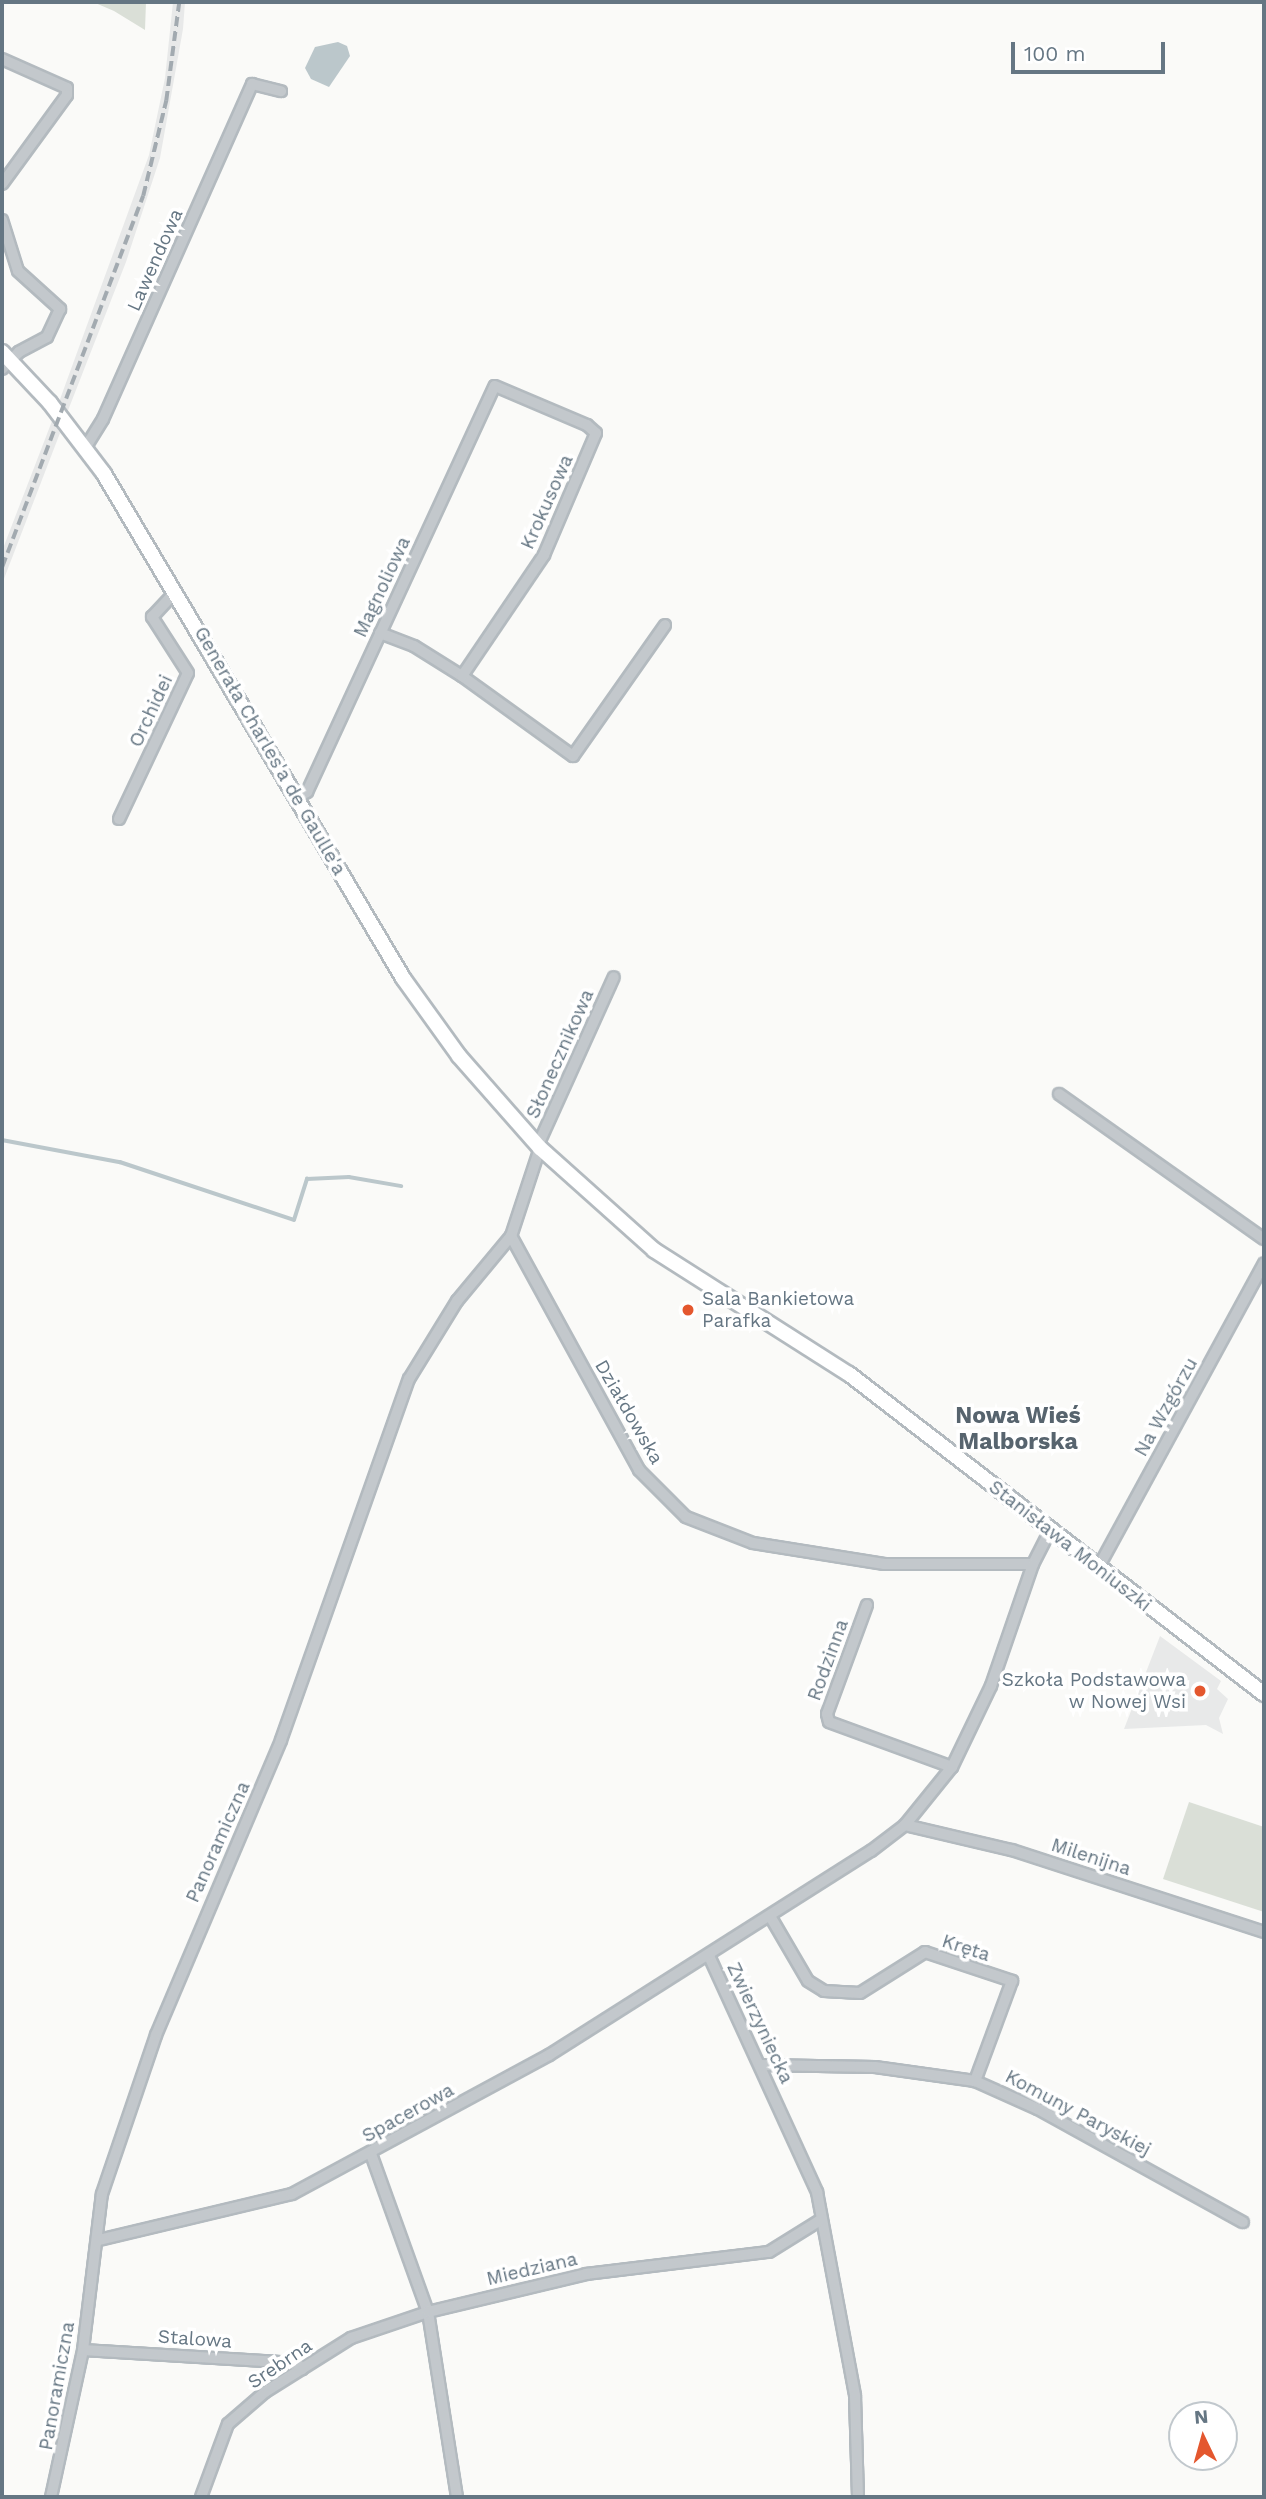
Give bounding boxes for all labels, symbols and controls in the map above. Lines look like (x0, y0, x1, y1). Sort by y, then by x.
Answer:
scale bar (1014, 28, 1168, 72)
text: 100 m (1024, 41, 1086, 66)
street label: Lawendowa (122, 205, 188, 315)
street label: Krokusowa (516, 451, 578, 553)
street label: Magnoliowa (349, 533, 415, 641)
street label: Generała Charles'a de Gaulle'a (189, 622, 351, 880)
street label: Orchidei (124, 671, 178, 751)
street label: Słonecznikowa (521, 986, 599, 1122)
place label: Sala Bankietowa Parafka (702, 1288, 855, 1332)
marker: Sala Bankietowa Parafka (680, 1302, 696, 1318)
street label: Na Wzgórzu (1129, 1353, 1203, 1461)
street label: Działdowska (590, 1356, 668, 1468)
district label: Nowa Wieś Malborska (955, 1402, 1081, 1456)
street label: Stanisława Moniuszki (984, 1475, 1156, 1617)
street label: Rodzinna (803, 1616, 853, 1704)
place label: Szkoła Podstawowa w Nowej Wsi (1001, 1669, 1186, 1713)
marker: Szkoła Podstawowa w Nowej Wsi (1192, 1683, 1208, 1699)
street label: Panoramiczna (181, 1778, 255, 1906)
street label: Milenijna (1048, 1833, 1134, 1881)
street label: Kręta (939, 1930, 993, 1966)
street label: Zwierzyniecka (722, 1959, 798, 2087)
street label: Komuny Paryskiej (1001, 2065, 1155, 2161)
street label: Spacerowa (358, 2078, 458, 2148)
street label: Miedziana (484, 2247, 580, 2291)
street label: Panoramiczna (34, 2320, 80, 2452)
street label: Stalowa (157, 2325, 233, 2353)
street label: Srebrna (244, 2334, 316, 2394)
north arrow (1168, 2401, 1238, 2471)
text: N (1193, 2405, 1209, 2429)

